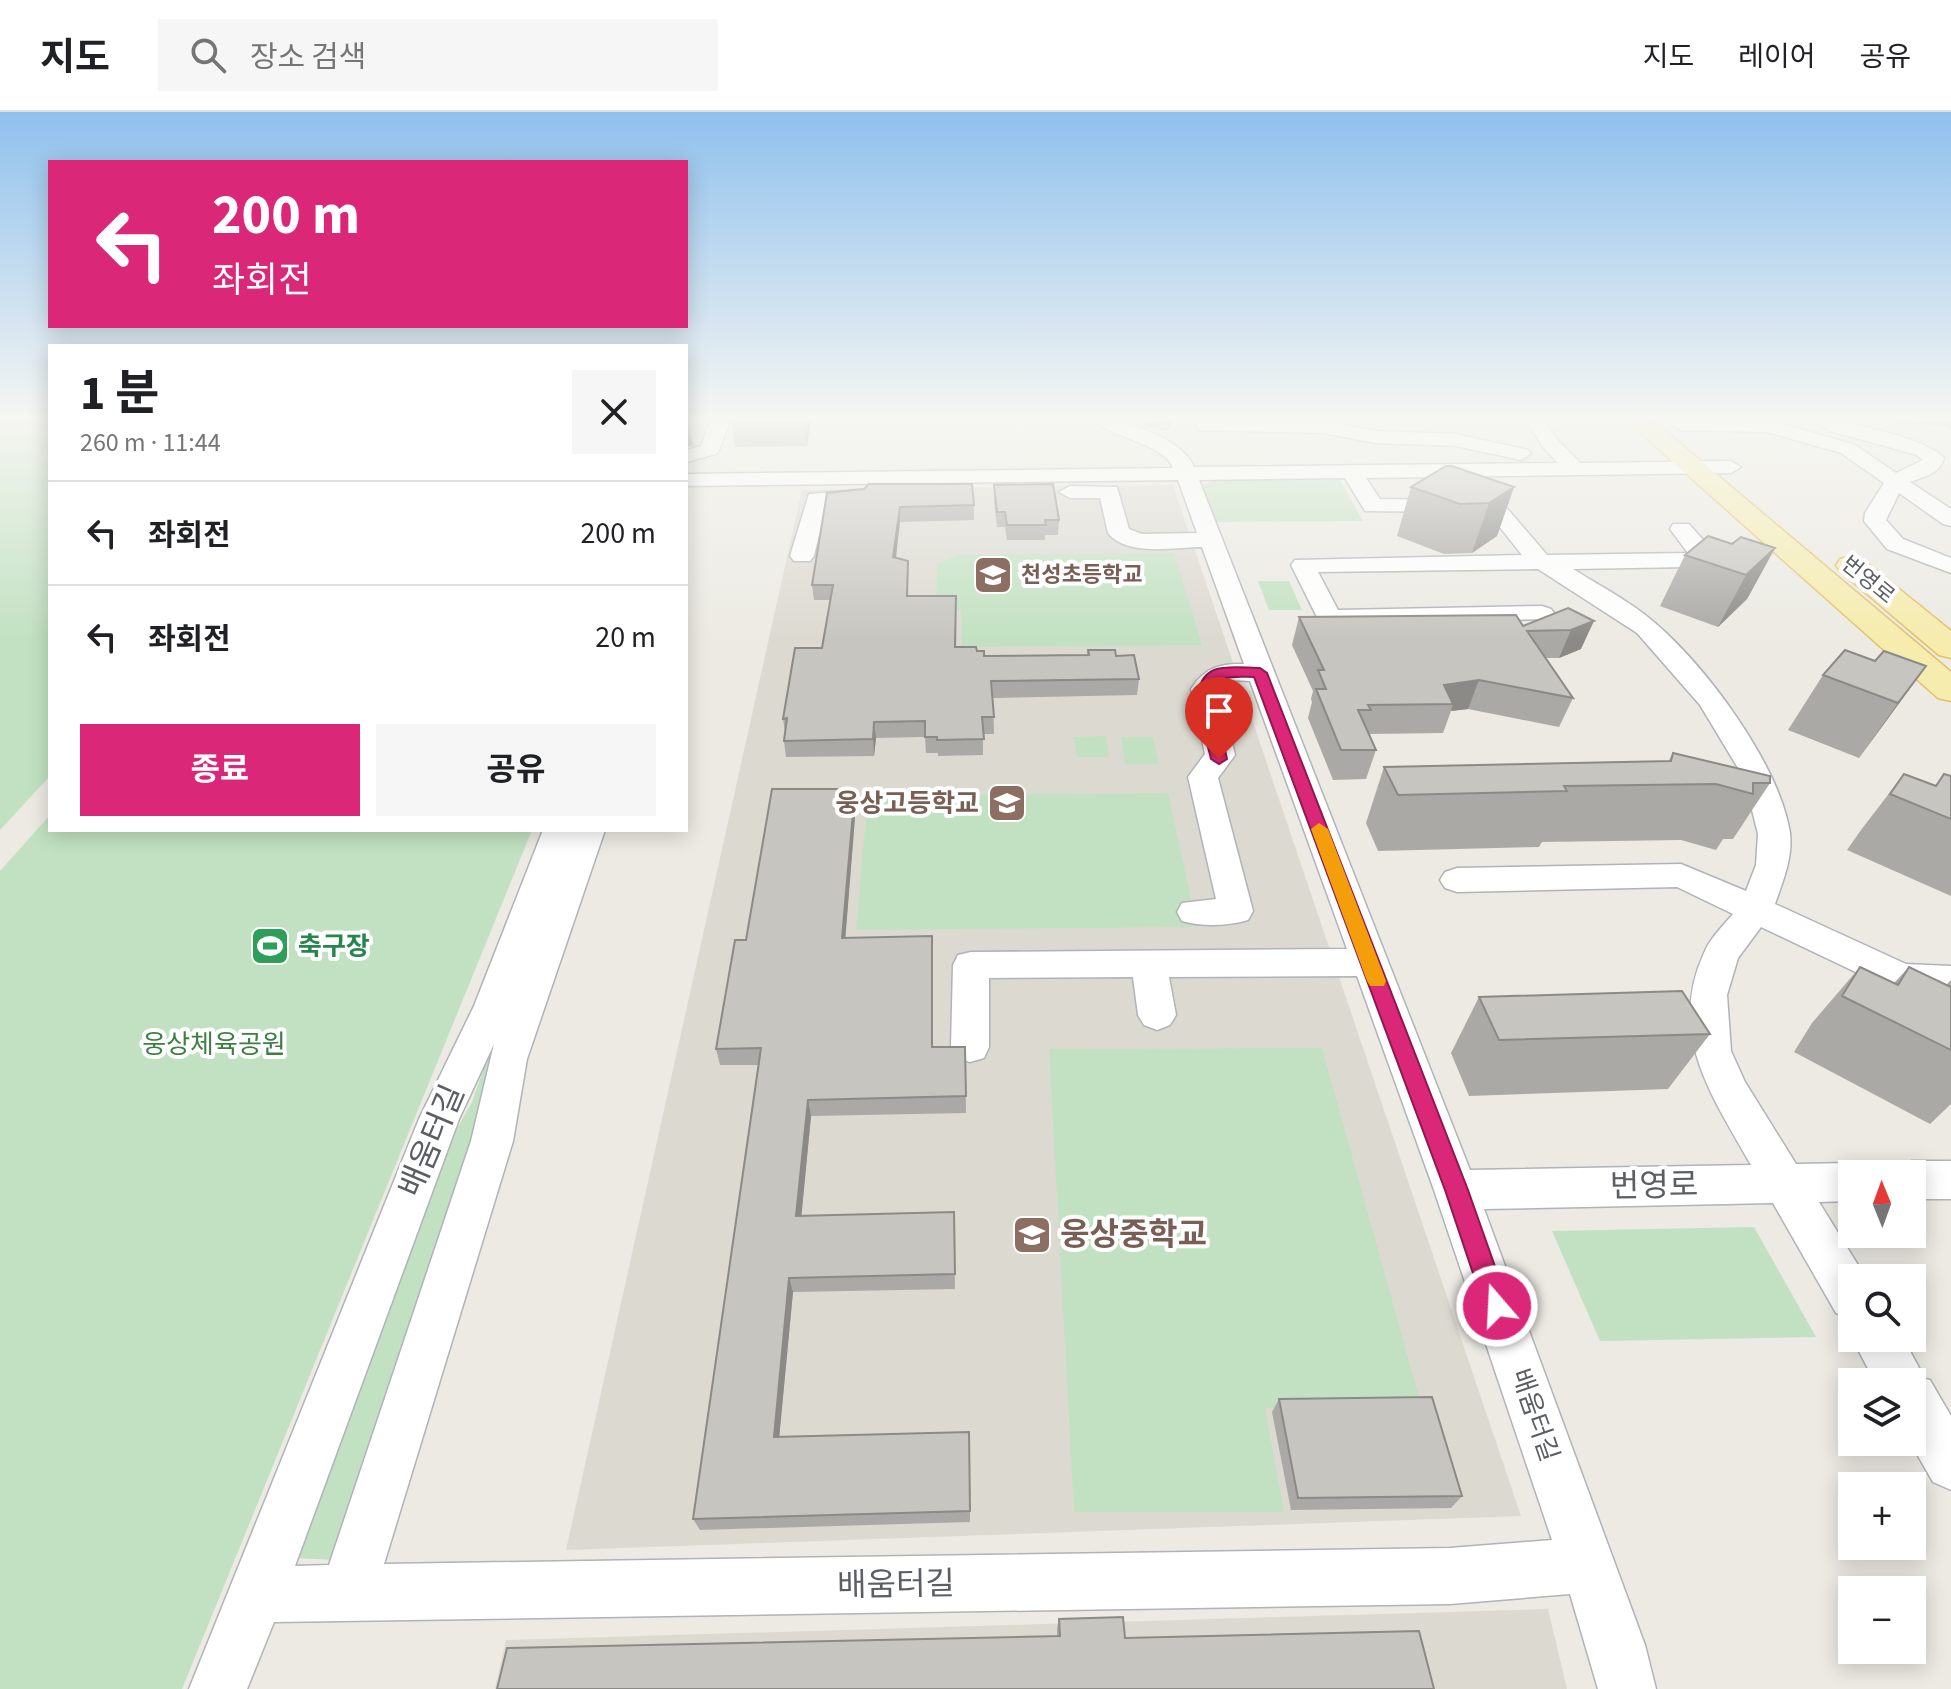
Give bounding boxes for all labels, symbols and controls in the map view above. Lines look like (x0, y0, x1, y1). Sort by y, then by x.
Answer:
search box (158, 19, 718, 91)
text: 지도 (40, 31, 110, 85)
icon: search (186, 33, 230, 77)
text: 장소 검색 (250, 36, 366, 79)
text: 지도 (1643, 37, 1694, 77)
text: 레이어 (1738, 37, 1815, 77)
text: 공유 (1859, 37, 1911, 77)
text: 200 m (212, 176, 360, 255)
icon: left (80, 192, 184, 296)
text: 좌회전 (212, 255, 311, 306)
text: 1 분 (80, 360, 159, 428)
button: close (572, 370, 656, 454)
text: 260 m · 11:44 (80, 424, 221, 461)
icon: left (80, 511, 124, 555)
text: 200 m (580, 512, 656, 555)
text: 좌회전 (148, 514, 231, 557)
street label: 번영로 (1834, 548, 1902, 612)
school or university icon: 천성초등학교 (972, 554, 1014, 596)
place label: 천성초등학교 (1021, 559, 1142, 591)
icon: left (80, 615, 124, 659)
text: 20 m (595, 616, 656, 659)
text: 좌회전 (148, 618, 231, 661)
pin (1185, 677, 1253, 759)
icon: arrive (1197, 689, 1241, 733)
button: 종료 (80, 724, 360, 816)
button: 공유 (376, 724, 656, 816)
school or university icon: 웅상고등학교 (986, 782, 1028, 824)
place label: 웅상고등학교 (835, 785, 979, 822)
sports icon: 축구장 (249, 925, 291, 967)
place label: 축구장 (298, 928, 370, 965)
park label: 웅상체육공원 (142, 1026, 286, 1063)
street label: 배움터길 (388, 1078, 476, 1204)
north arrow (1838, 1160, 1926, 1248)
map controls (1838, 1160, 1926, 1664)
street label: 번영로 (1609, 1162, 1699, 1210)
place label: 웅상중학교 (1060, 1212, 1207, 1258)
school or university icon: 웅상중학교 (1011, 1214, 1053, 1256)
position arrow (1455, 1264, 1539, 1348)
button: search (1838, 1264, 1926, 1352)
street label: 배움터길 (1502, 1364, 1568, 1466)
button: layers (1838, 1368, 1926, 1456)
button: + (1838, 1472, 1926, 1560)
street label: 배움터길 (837, 1561, 955, 1609)
button: − (1838, 1576, 1926, 1664)

